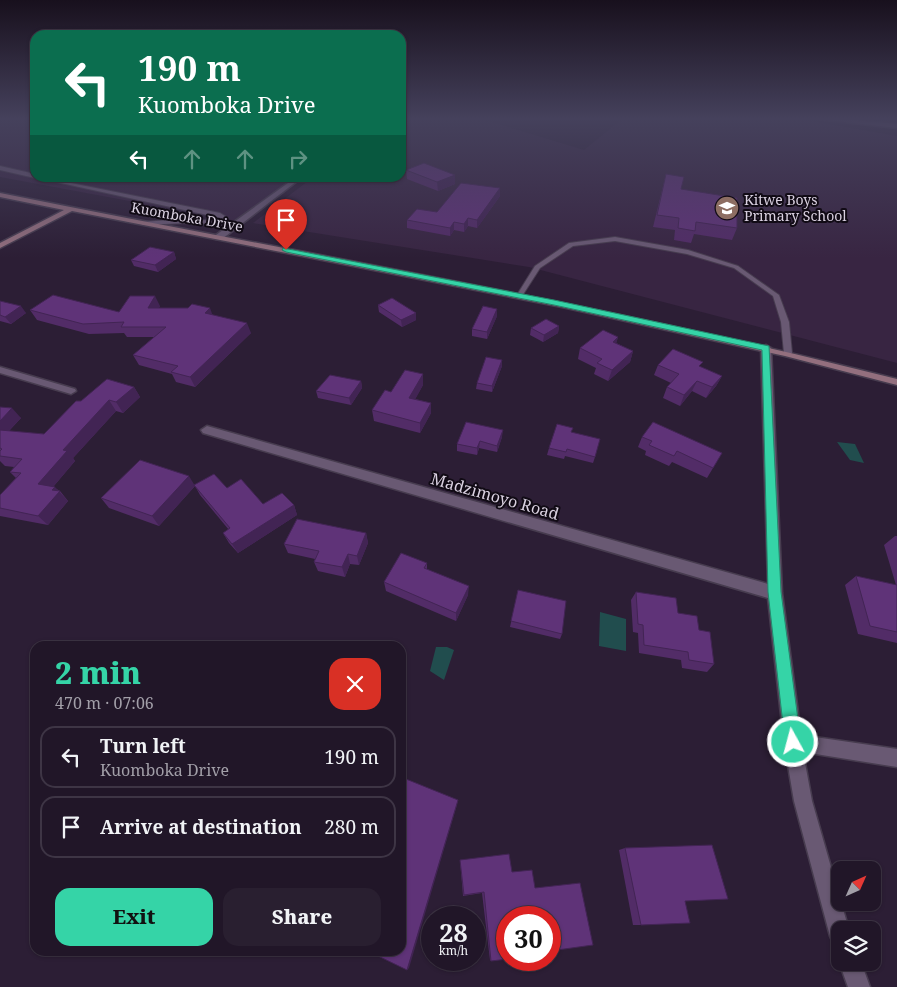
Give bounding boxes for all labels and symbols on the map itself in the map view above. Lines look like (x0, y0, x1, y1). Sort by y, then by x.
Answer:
place label: Kitwe Boys Primary School (744, 190, 847, 225)
school or university icon: Kitwe Boys Primary School (714, 195, 740, 221)
street label: Kuomboka Drive (130, 197, 244, 236)
pin (265, 199, 307, 250)
street label: Madzimoyo Road (428, 467, 562, 525)
position arrow (766, 715, 818, 767)
north arrow (831, 861, 881, 911)
speed limit sign: 30 (496, 906, 561, 971)

